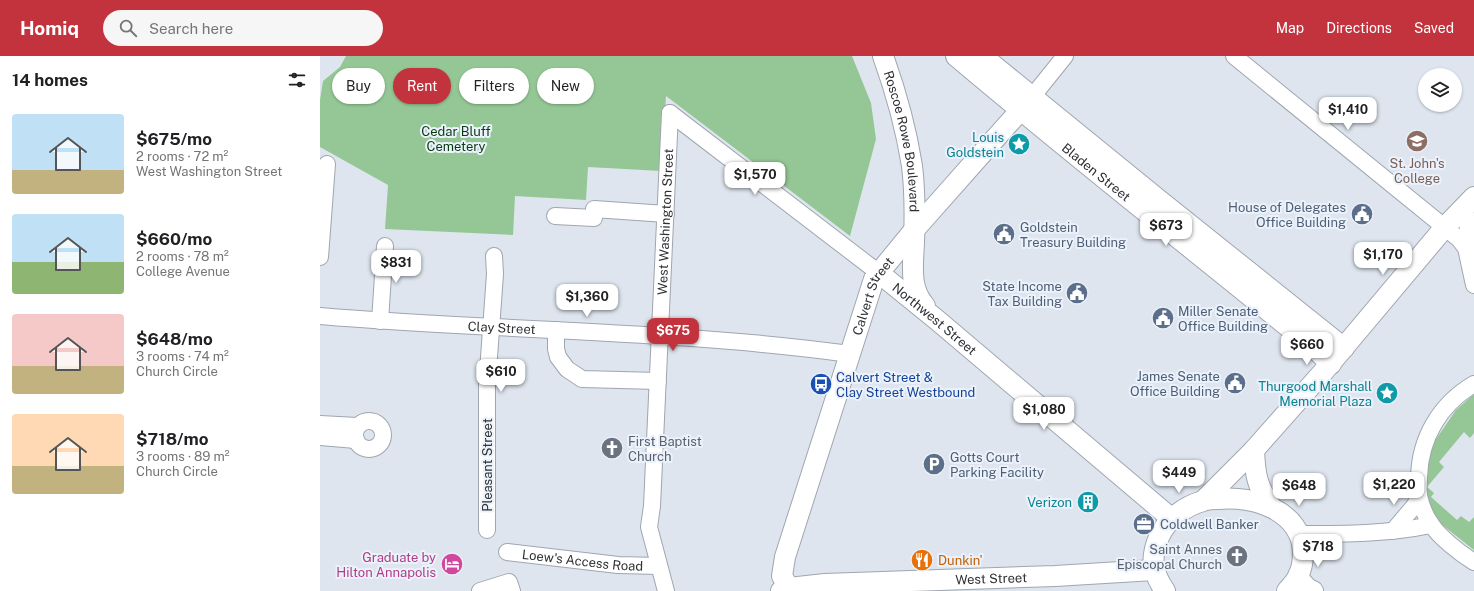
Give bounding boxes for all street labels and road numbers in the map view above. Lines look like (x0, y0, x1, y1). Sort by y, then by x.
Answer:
street label: Roscoe Rowe Boulevard (881, 69, 922, 212)
street label: Bladen Street (1059, 140, 1133, 204)
street label: West Washington Street (655, 148, 676, 295)
street label: Calvert Street (850, 254, 897, 337)
street label: Northwest Street (889, 280, 979, 358)
street label: Clay Street (467, 319, 536, 337)
street label: Pleasant Street (480, 418, 495, 512)
street label: Loew's Access Road (521, 547, 643, 574)
street label: West Street (955, 570, 1027, 587)

